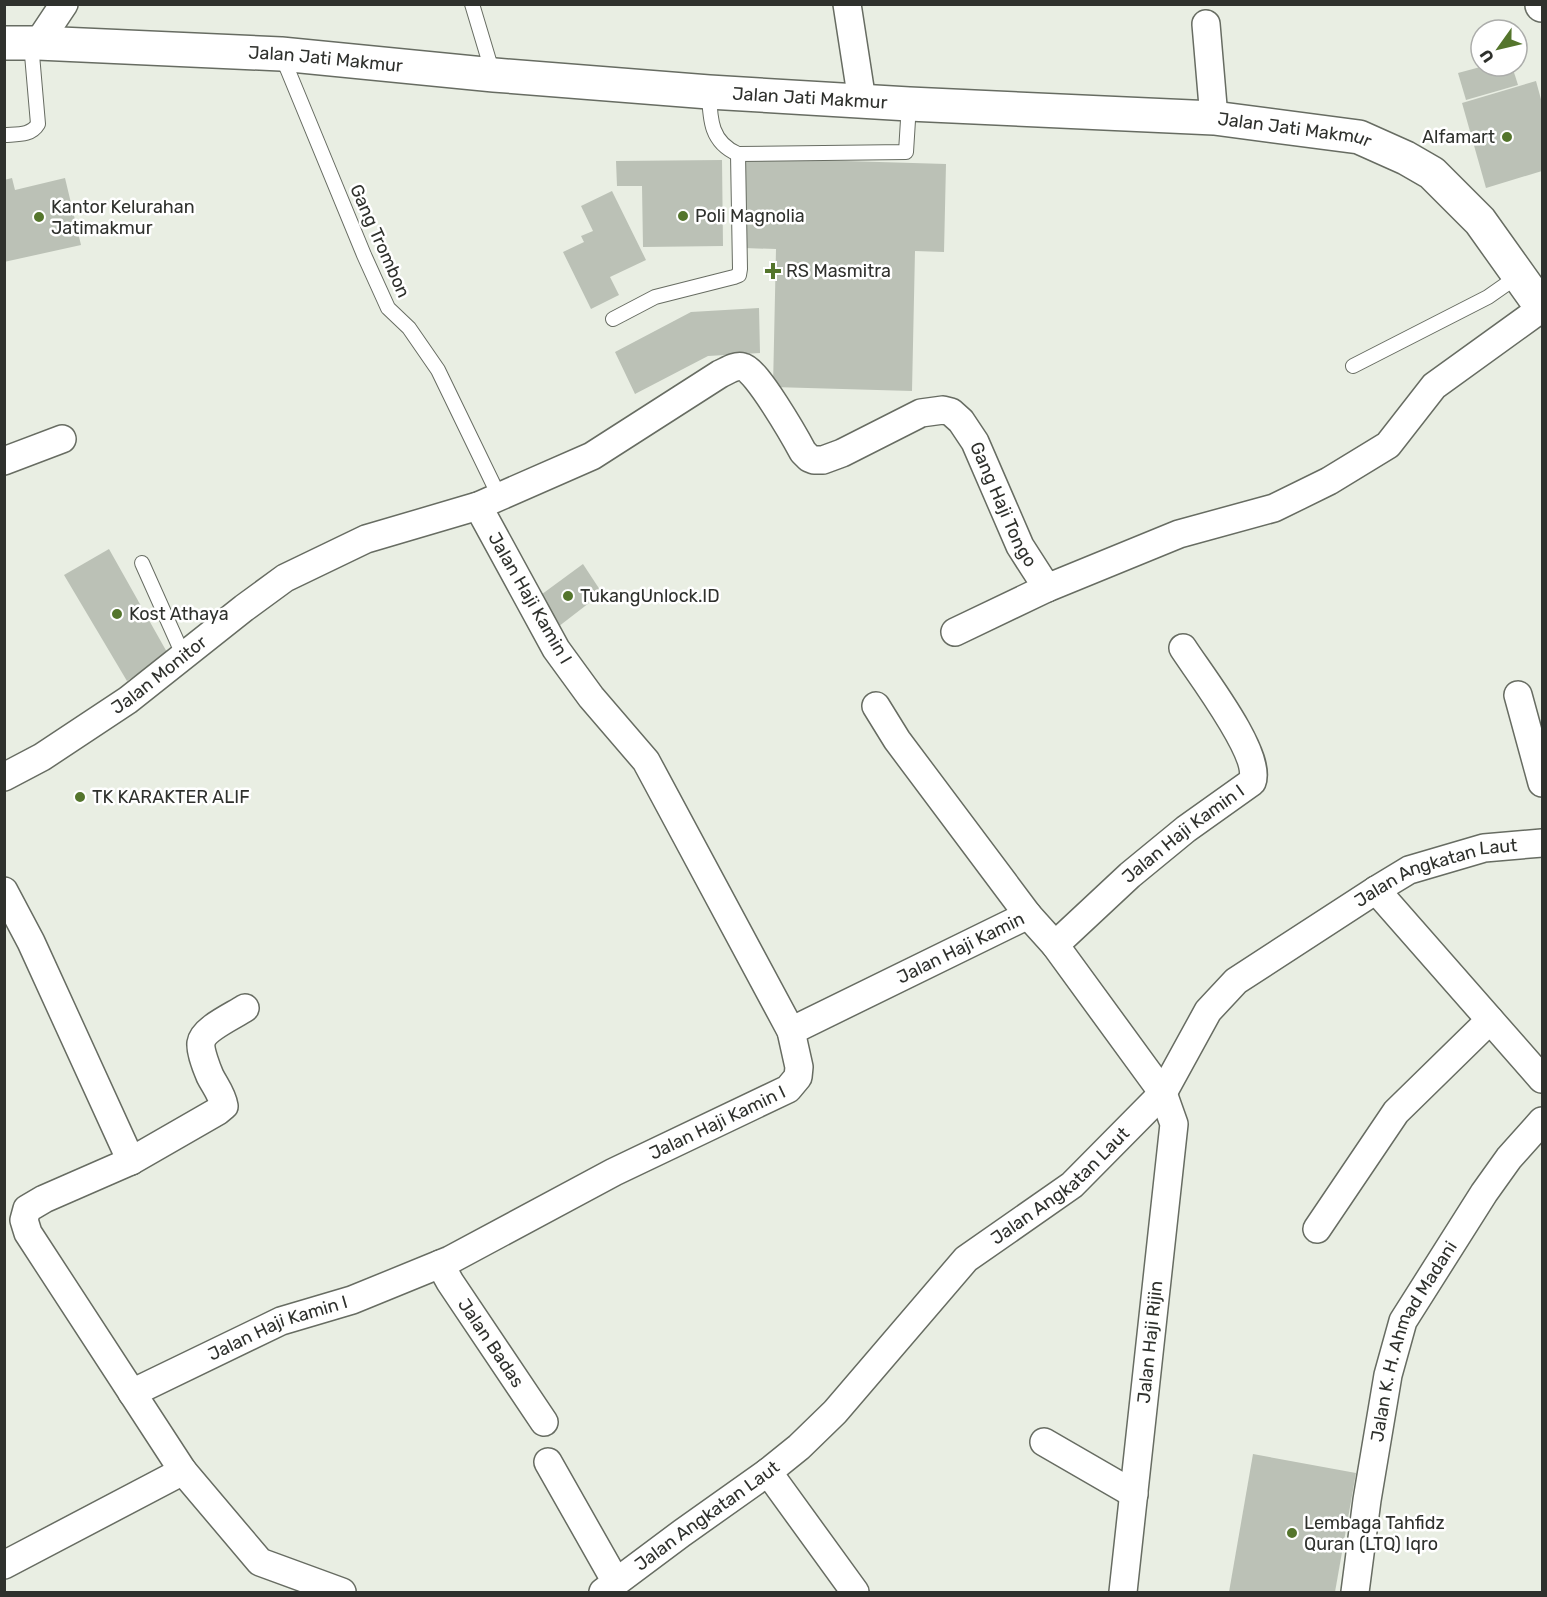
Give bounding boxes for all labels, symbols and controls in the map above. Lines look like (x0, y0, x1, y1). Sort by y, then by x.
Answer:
north arrow (1469, 18, 1529, 78)
street label: Jalan Jati Makmur (248, 42, 404, 77)
text: U (1476, 46, 1498, 66)
street label: Jalan Jati Makmur (732, 82, 888, 114)
street label: Jalan Jati Makmur (1216, 108, 1375, 152)
place label: Alfamart (1422, 126, 1495, 148)
marker: Alfamart (1500, 130, 1514, 144)
street label: Gang Trombon (345, 181, 415, 301)
place label: Kantor Kelurahan Jatimakmur (51, 196, 195, 239)
place label: Poli Magnolia (695, 205, 805, 227)
marker: Poli Magnolia (676, 209, 690, 223)
marker: Kantor Kelurahan Jatimakmur (32, 210, 46, 224)
place label: RS Masmitra (786, 260, 891, 282)
marker: RS Masmitra (764, 262, 782, 280)
street label: Gang Haji Tongo (965, 438, 1042, 571)
street label: Jalan Haji Kamin I (483, 528, 577, 668)
place label: TukangUnlock.ID (580, 585, 720, 607)
marker: TukangUnlock.ID (561, 589, 575, 603)
place label: Kost Athaya (129, 603, 229, 625)
marker: Kost Athaya (110, 607, 124, 621)
street label: Jalan Monitor (107, 631, 211, 719)
street label: Jalan Haji Kamin I (1117, 780, 1249, 888)
place label: TK KARAKTER ALIF (92, 786, 250, 808)
marker: TK KARAKTER ALIF (73, 790, 87, 804)
street label: Jalan Angkatan Laut (1350, 834, 1518, 912)
street label: Jalan Haji Kamin (893, 907, 1028, 988)
street label: Jalan Haji Kamin I (646, 1081, 789, 1165)
street label: Jalan Angkatan Laut (987, 1123, 1134, 1249)
street label: Jalan K. H. Ahmad Madani (1366, 1237, 1462, 1444)
street label: Jalan Haji Rijin (1133, 1280, 1167, 1404)
street label: Jalan Haji Kamin I (204, 1291, 350, 1366)
street label: Jalan Badas (453, 1294, 529, 1392)
street label: Jalan Angkatan Laut (630, 1456, 784, 1576)
place label: Lembaga Tahfidz Quran (LTQ) Iqro (1304, 1512, 1445, 1555)
marker: Lembaga Tahfidz Quran (LTQ) Iqro (1285, 1526, 1299, 1540)

